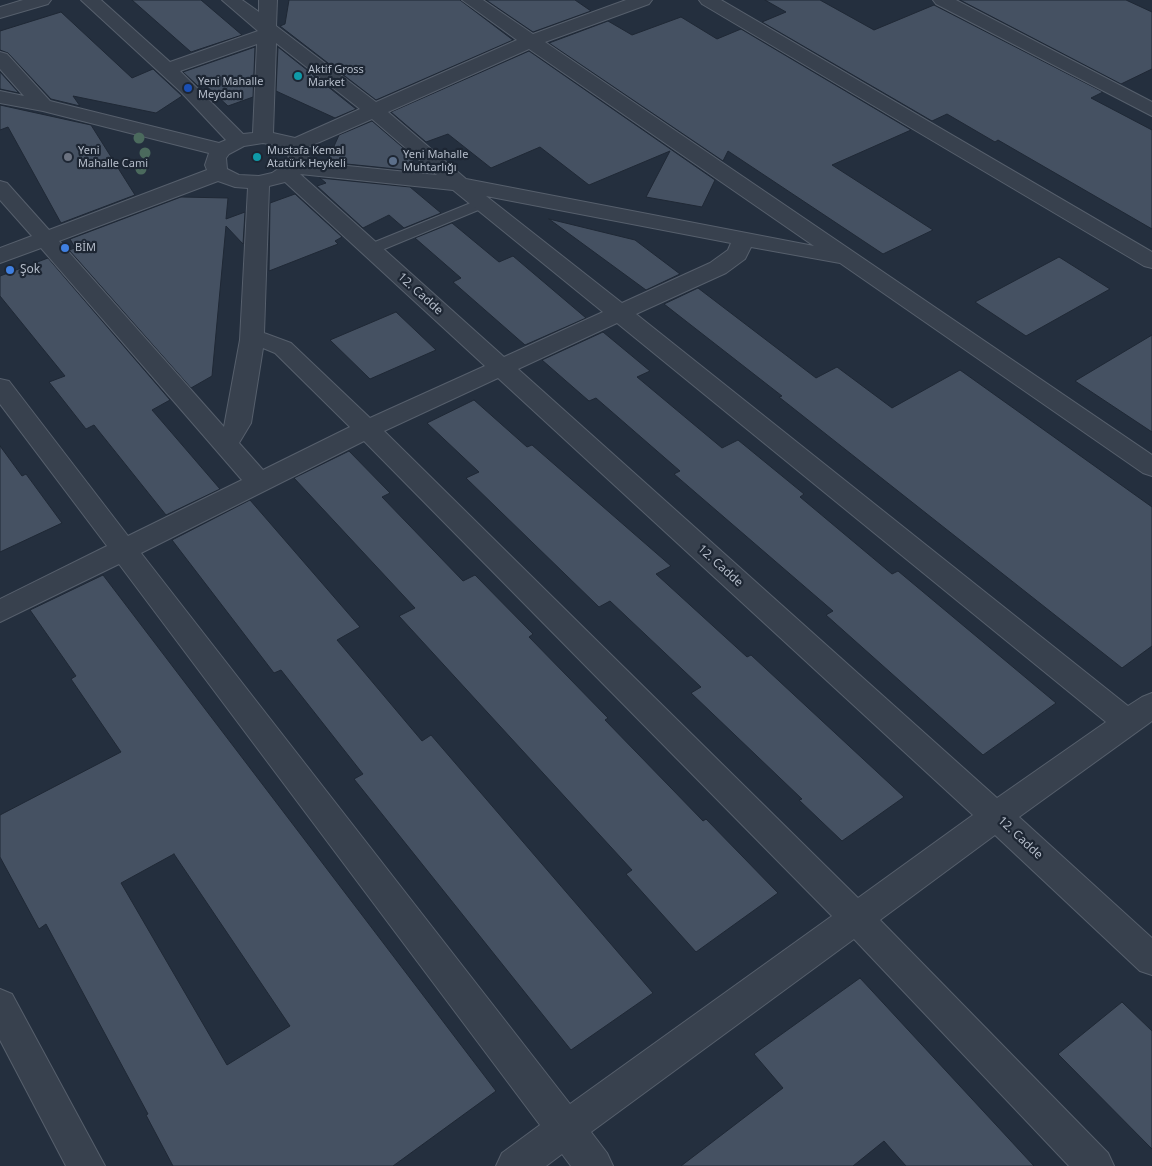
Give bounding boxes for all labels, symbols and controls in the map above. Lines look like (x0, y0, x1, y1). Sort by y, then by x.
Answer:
place label: Aktif Gross Market (308, 63, 364, 89)
marker: Aktif Gross Market (292, 70, 304, 82)
place label: Yeni Mahalle Meydanı (198, 75, 263, 101)
marker: Yeni Mahalle Meydanı (182, 82, 194, 94)
place label: Yeni Mahalle Cami (78, 144, 148, 170)
place label: Mustafa Kemal Atatürk Heykeli (267, 144, 346, 170)
place label: Yeni Mahalle Muhtarlığı (403, 148, 468, 174)
marker: Yeni Mahalle Cami (62, 151, 74, 163)
marker: Mustafa Kemal Atatürk Heykeli (251, 151, 263, 163)
marker: Yeni Mahalle Muhtarlığı (387, 155, 399, 167)
place label: BİM (75, 241, 96, 255)
marker: BİM (59, 242, 71, 254)
place label: Şok (20, 263, 40, 277)
marker: Şok (4, 264, 16, 276)
street label: 12. Cadde (394, 270, 446, 318)
street label: 12. Cadde (694, 542, 746, 590)
street label: 12. Cadde (995, 814, 1045, 862)

